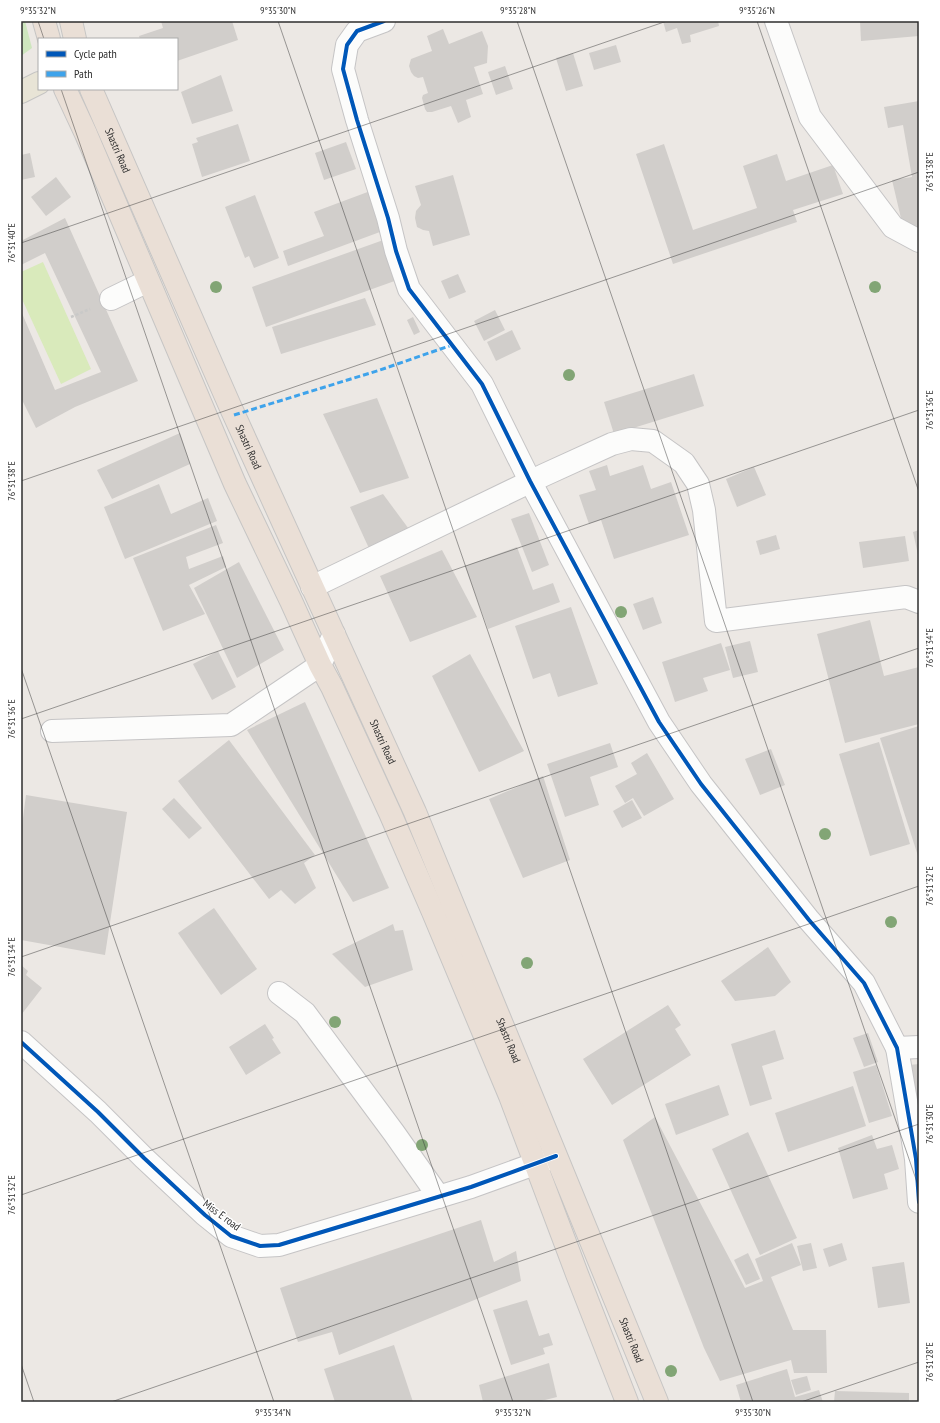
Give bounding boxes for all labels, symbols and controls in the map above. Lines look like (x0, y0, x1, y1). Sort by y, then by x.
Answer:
text: 9°35'32"N (20, 4, 56, 17)
text: 9°35'30"N (260, 4, 296, 17)
text: 9°35'28"N (500, 4, 536, 17)
text: 9°35'26"N (739, 4, 775, 17)
legend (38, 38, 178, 90)
text: Cycle path (74, 46, 117, 61)
text: Path (74, 66, 92, 81)
street label: Shastri Road (102, 126, 134, 175)
text: 76°31'38"E (923, 152, 936, 192)
text: 76°31'40"E (5, 223, 18, 263)
text: 76°31'36"E (923, 390, 936, 430)
street label: Shastri Road (232, 422, 265, 471)
text: 76°31'38"E (5, 461, 18, 501)
text: 76°31'34"E (923, 628, 936, 668)
text: 76°31'36"E (5, 699, 18, 739)
street label: Shastri Road (367, 717, 399, 766)
text: 76°31'32"E (923, 866, 936, 906)
text: 76°31'34"E (5, 937, 18, 977)
street label: Shastri Road (493, 1016, 524, 1065)
text: 76°31'30"E (923, 1104, 936, 1144)
text: 76°31'32"E (5, 1175, 18, 1215)
street label: Miss E road (201, 1196, 244, 1234)
street label: Shastri Road (616, 1315, 647, 1365)
text: 76°31'28"E (923, 1342, 936, 1382)
text: 9°35'34"N (255, 1406, 291, 1419)
text: 9°35'32"N (495, 1406, 531, 1419)
text: 9°35'30"N (735, 1406, 771, 1419)

